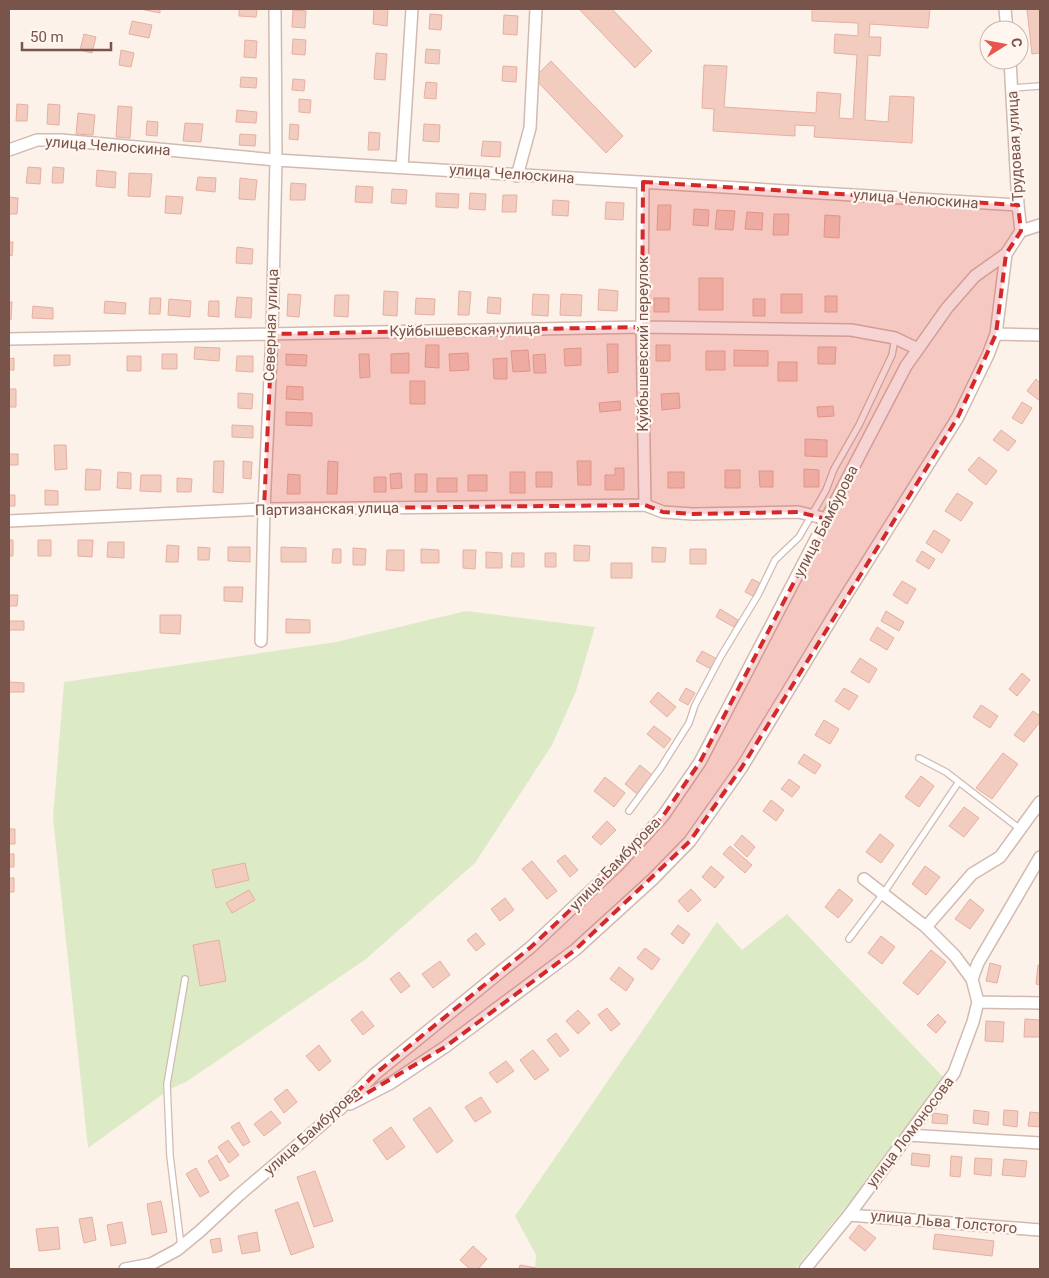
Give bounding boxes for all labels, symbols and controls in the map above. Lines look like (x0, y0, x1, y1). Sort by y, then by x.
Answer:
scale bar (22, 20, 111, 52)
north arrow (979, 20, 1029, 70)
text: 50 m (30, 28, 64, 46)
text: С (1008, 36, 1025, 49)
street label: Трудовая улица (1003, 90, 1027, 202)
street label: улица Челюскина (45, 133, 171, 159)
street label: улица Челюскина (449, 161, 575, 187)
street label: улица Челюскина (853, 186, 979, 212)
street label: Куйбышевский переулок (634, 256, 652, 432)
street label: Северная улица (260, 268, 282, 382)
street label: Куйбышевская улица (389, 320, 541, 340)
street label: улица Бамбурова (790, 462, 862, 580)
street label: Партизанская улица (255, 499, 399, 519)
street label: улица Бамбурова (566, 814, 664, 914)
street label: улица Ломоносова (862, 1073, 958, 1191)
street label: улица Бамбурова (260, 1083, 364, 1179)
street label: улица Льва Толстого (870, 1207, 1018, 1237)

